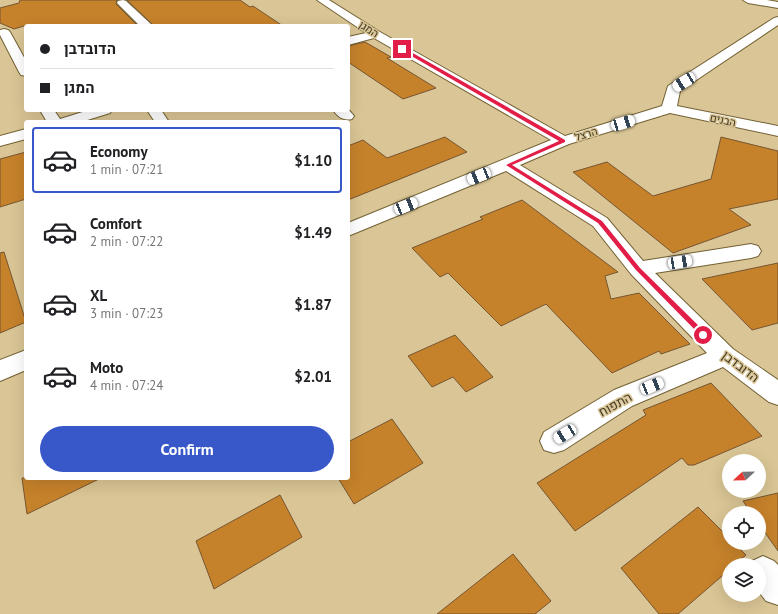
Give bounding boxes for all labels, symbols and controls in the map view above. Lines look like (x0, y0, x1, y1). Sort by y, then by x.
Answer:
street label: המגן (356, 18, 382, 40)
text: הדובדבן (64, 39, 116, 58)
route end (393, 40, 411, 58)
car (671, 71, 697, 93)
text: המגן (64, 78, 95, 97)
street label: הבנים (709, 110, 737, 130)
car (610, 114, 636, 132)
street label: הרצל (573, 124, 599, 144)
icon: car (42, 142, 78, 178)
text: Economy (90, 142, 148, 161)
text: $1.10 (294, 151, 332, 170)
text: 1 min · 07:21 (90, 161, 163, 178)
car (466, 166, 492, 186)
car (393, 196, 419, 216)
icon: car (42, 214, 78, 250)
text: Comfort (90, 214, 142, 233)
text: $1.49 (294, 223, 332, 242)
text: 2 min · 07:22 (90, 233, 163, 250)
car (667, 254, 693, 270)
icon: car (42, 286, 78, 322)
text: XL (90, 286, 107, 305)
text: $1.87 (294, 295, 332, 314)
text: 3 min · 07:23 (90, 305, 163, 322)
route start (694, 326, 712, 344)
street label: הדובדבן (719, 347, 763, 386)
icon: car (42, 358, 78, 394)
text: Moto (90, 358, 123, 377)
text: $2.01 (294, 367, 332, 386)
car (639, 376, 665, 396)
text: 4 min · 07:24 (90, 377, 163, 394)
street label: התפוח (596, 388, 635, 421)
car (552, 423, 578, 445)
button: Confirm (40, 426, 334, 472)
north arrow (722, 454, 766, 498)
map controls (722, 454, 766, 602)
button: locate (722, 506, 766, 550)
button: layers (722, 558, 766, 602)

